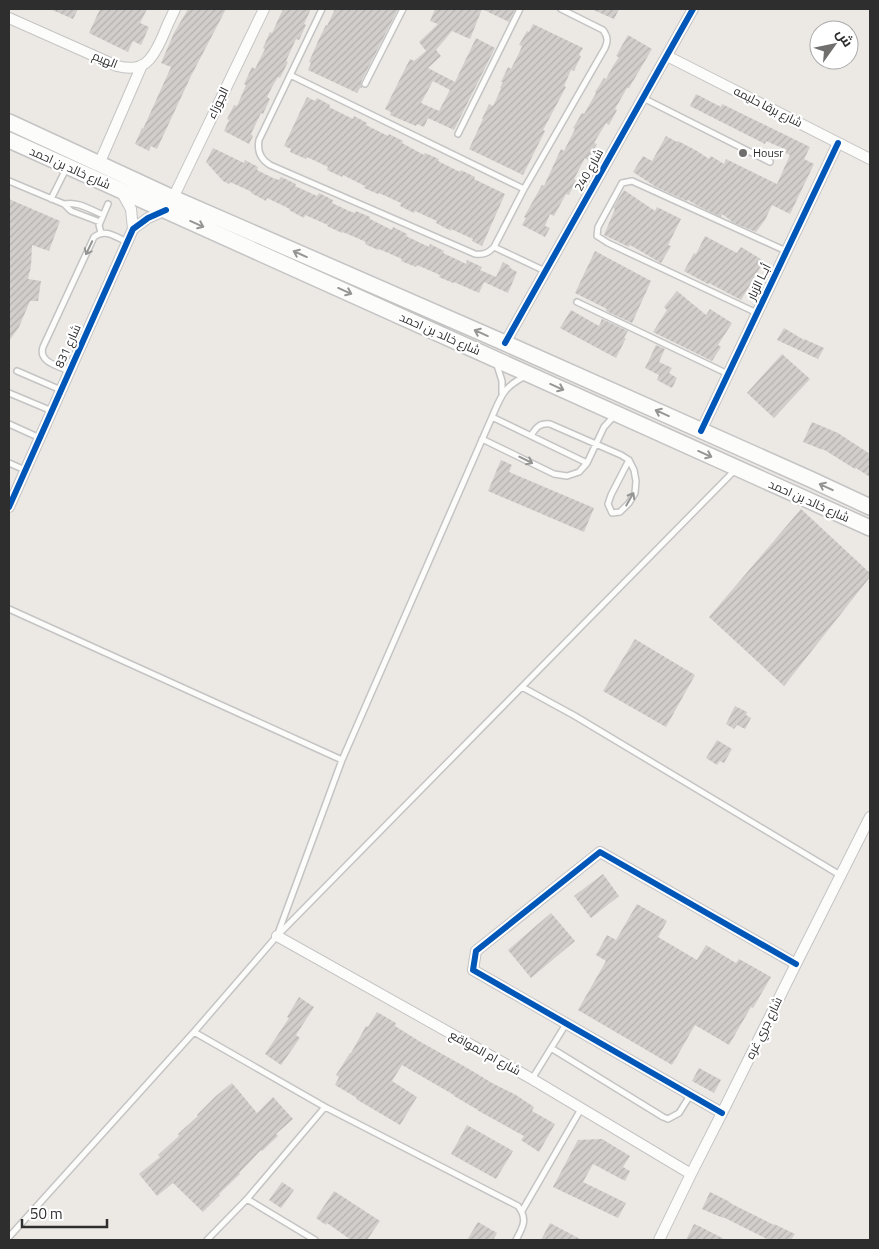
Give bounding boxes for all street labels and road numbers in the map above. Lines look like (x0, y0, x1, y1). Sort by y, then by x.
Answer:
street label: الهيم (90, 46, 121, 73)
street label: شارع برقا حليمه (730, 81, 806, 132)
street label: الجوزاء (202, 84, 233, 122)
street label: شارع خالد بن احمد (27, 141, 114, 194)
street label: شارع 240 (569, 145, 608, 195)
street label: أبــا الزبار (741, 260, 776, 304)
street label: شارع خالد بن احمد (397, 307, 484, 360)
street label: شارع 831 (49, 321, 86, 371)
street label: شارع خالد بن احمد (766, 474, 853, 527)
street label: شارع جري غره (740, 993, 788, 1063)
street label: شارع ام المواقع (446, 1025, 524, 1080)

